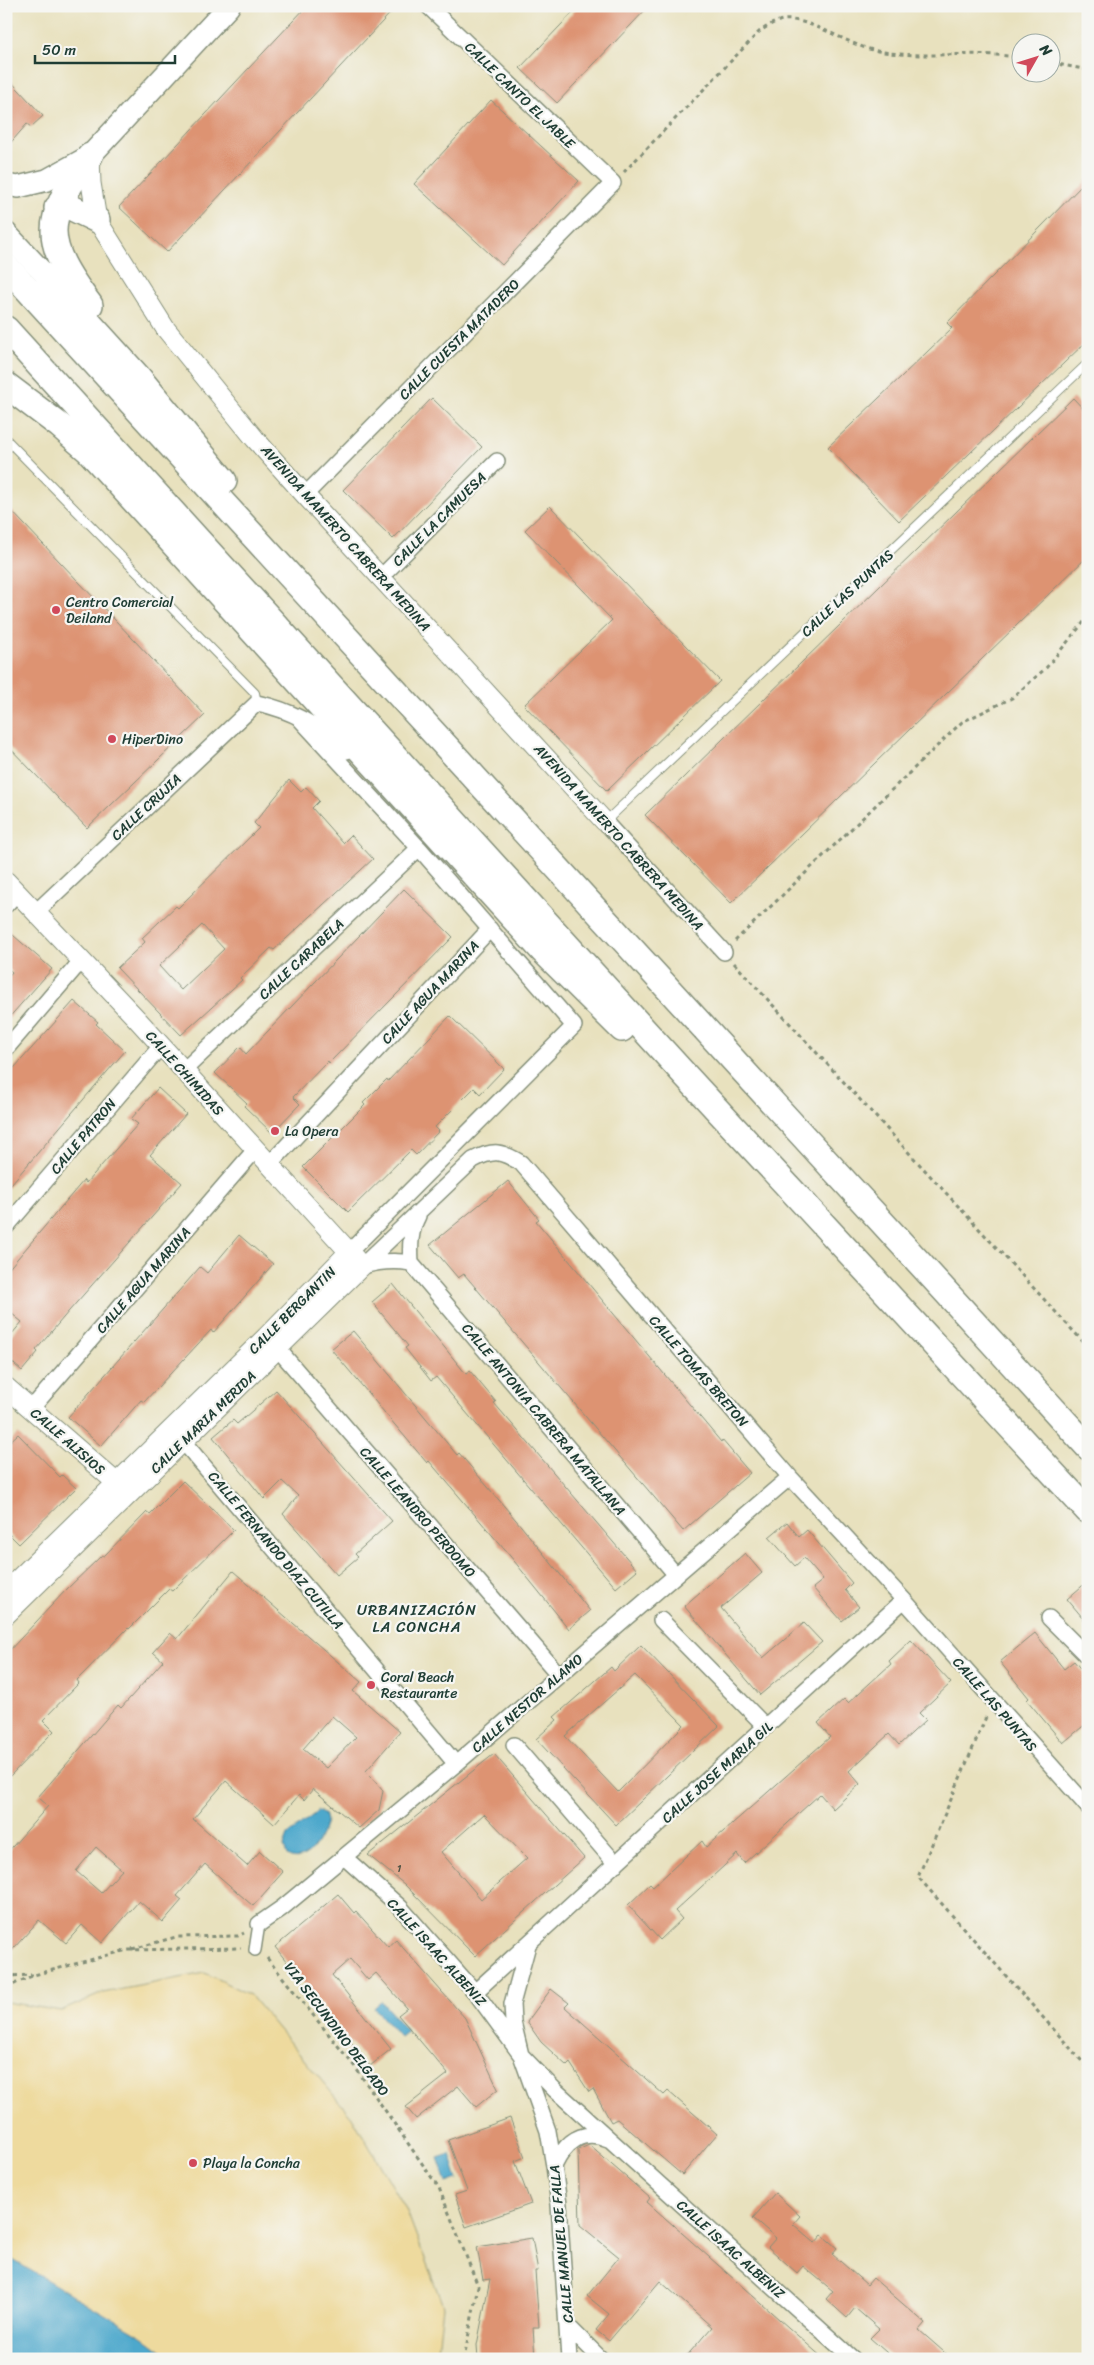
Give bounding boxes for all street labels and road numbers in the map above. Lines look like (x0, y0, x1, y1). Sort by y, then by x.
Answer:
street label: CALLE CANTO EL JABLE (458, 36, 582, 156)
street label: CALLE CUESTA MATADERO (393, 273, 526, 406)
street label: AVENIDA MAMERTO CABRERA MEDINA (254, 438, 437, 638)
street label: CALLE LA CAMUESA (386, 466, 493, 573)
street label: CALLE LAS PUNTAS (795, 543, 900, 643)
street label: AVENIDA MAMERTO CABRERA MEDINA (527, 737, 710, 937)
street label: CALLE CRUJIA (105, 768, 188, 847)
street label: CALLE CARABELA (253, 913, 350, 1006)
street label: CALLE AGUA MARINA (375, 934, 486, 1050)
street label: CALLE CHIMIDAS (139, 1025, 230, 1122)
street label: CALLE PATRON (44, 1092, 123, 1180)
street label: CALLE AGUA MARINA (90, 1221, 197, 1340)
street label: CALLE BERGANTIN (242, 1260, 343, 1360)
street label: CALLE TOMAS BRETON (643, 1309, 755, 1433)
street label: CALLE ANTONIA CABRERA MATALLANA (455, 1317, 632, 1521)
street label: CALLE MARIA MERIDA (144, 1365, 262, 1480)
street label: CALLE ALISIOS (24, 1401, 111, 1482)
street label: CALLE LEANDRO PERDOMO (353, 1441, 482, 1584)
street label: CALLE FERNANDO DIAZ CUTILLA (201, 1465, 350, 1635)
street label: CALLE NESTOR ALAMO (466, 1647, 589, 1759)
street label: CALLE LAS PUNTAS (946, 1651, 1044, 1758)
street label: CALLE JOSE MARIA GIL (656, 1715, 779, 1830)
street label: CALLE ISAAC ALBENIZ (381, 1892, 493, 2013)
street label: VIA SECUNDINO DELGADO (277, 1956, 396, 2102)
street label: CALLE MANUEL DE FALLA (542, 2164, 581, 2324)
street label: CALLE ISAAC ALBENIZ (670, 2193, 791, 2305)

